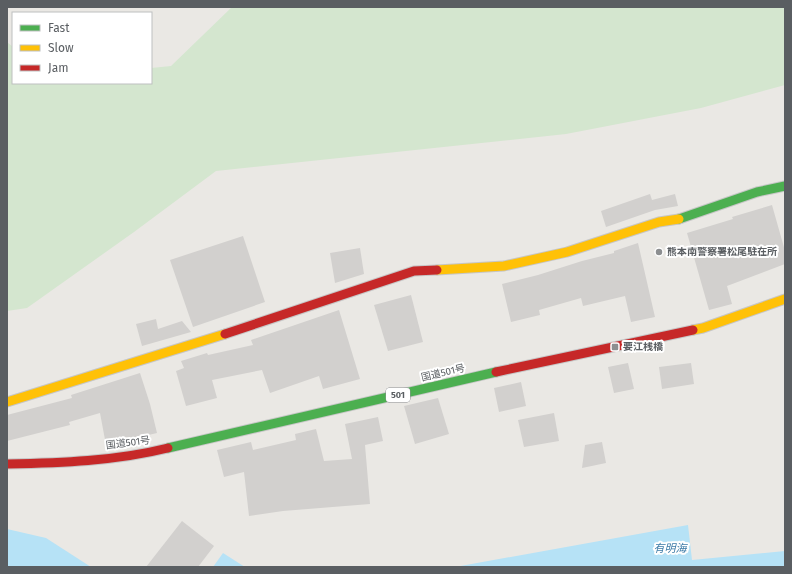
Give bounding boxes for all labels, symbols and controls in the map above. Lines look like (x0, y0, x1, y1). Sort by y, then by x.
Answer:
legend (12, 12, 152, 84)
text: Fast (48, 21, 70, 35)
text: Slow (48, 41, 74, 55)
text: Jam (48, 61, 68, 75)
place label: 熊本南警察署松尾駐在所 (667, 246, 777, 258)
marker: 熊本南警察署松尾駐在所 (654, 247, 664, 257)
place label: 要江桟橋 (623, 341, 663, 353)
marker: 要江桟橋 (610, 342, 620, 352)
street label: 国道501号 (420, 362, 466, 384)
road number: 501 (386, 388, 410, 402)
street label: 国道501号 (105, 434, 151, 452)
water label: 有明海 (654, 542, 688, 555)

